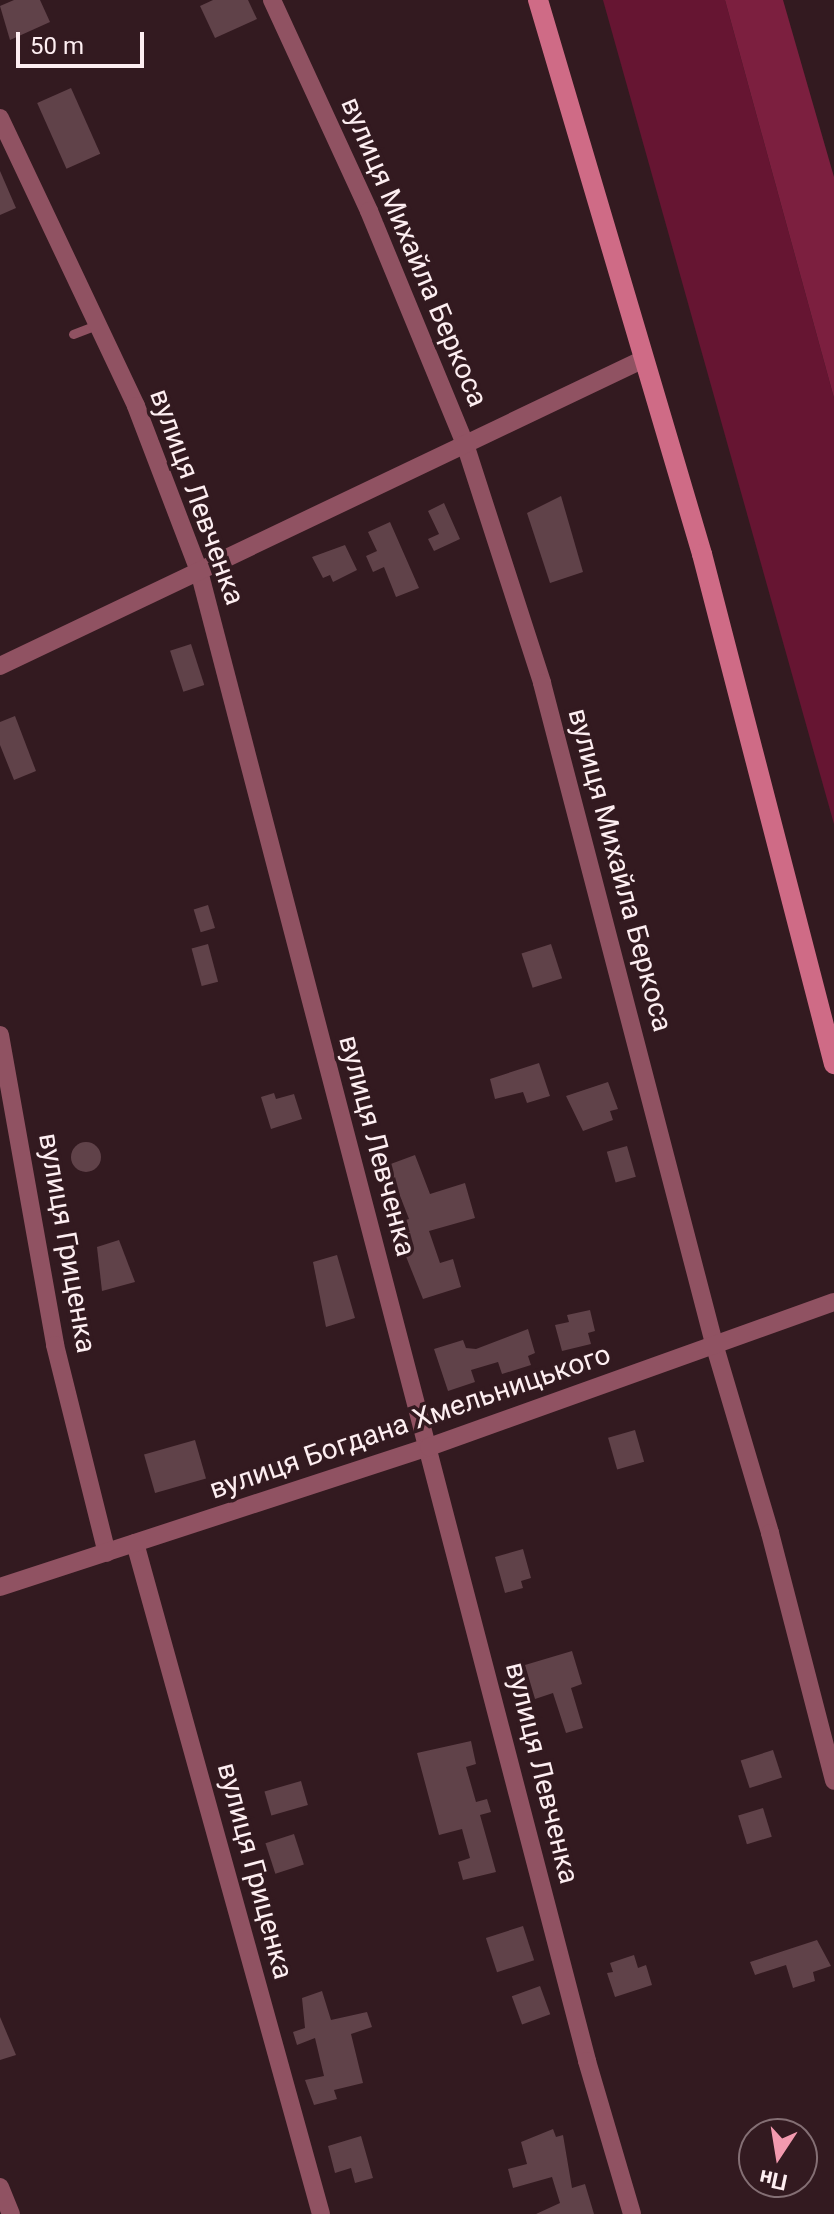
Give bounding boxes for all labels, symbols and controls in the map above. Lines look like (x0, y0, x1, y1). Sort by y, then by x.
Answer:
scale bar (20, 16, 148, 66)
text: 50 m (30, 32, 84, 60)
street label: вулиця Михайла Беркоса (333, 92, 495, 412)
street label: вулиця Левченка (142, 384, 252, 610)
street label: вулиця Михайла Беркоса (561, 705, 679, 1035)
street label: вулиця Левченка (331, 1032, 423, 1260)
street label: вулиця Гриценка (31, 1130, 103, 1356)
street label: вулиця Богдана Хмельницького (205, 1337, 615, 1507)
street label: вулиця Левченка (498, 1659, 586, 1887)
street label: вулиця Гриценка (210, 1759, 300, 1983)
north arrow (738, 2118, 818, 2198)
text: Пн (757, 2165, 790, 2195)

